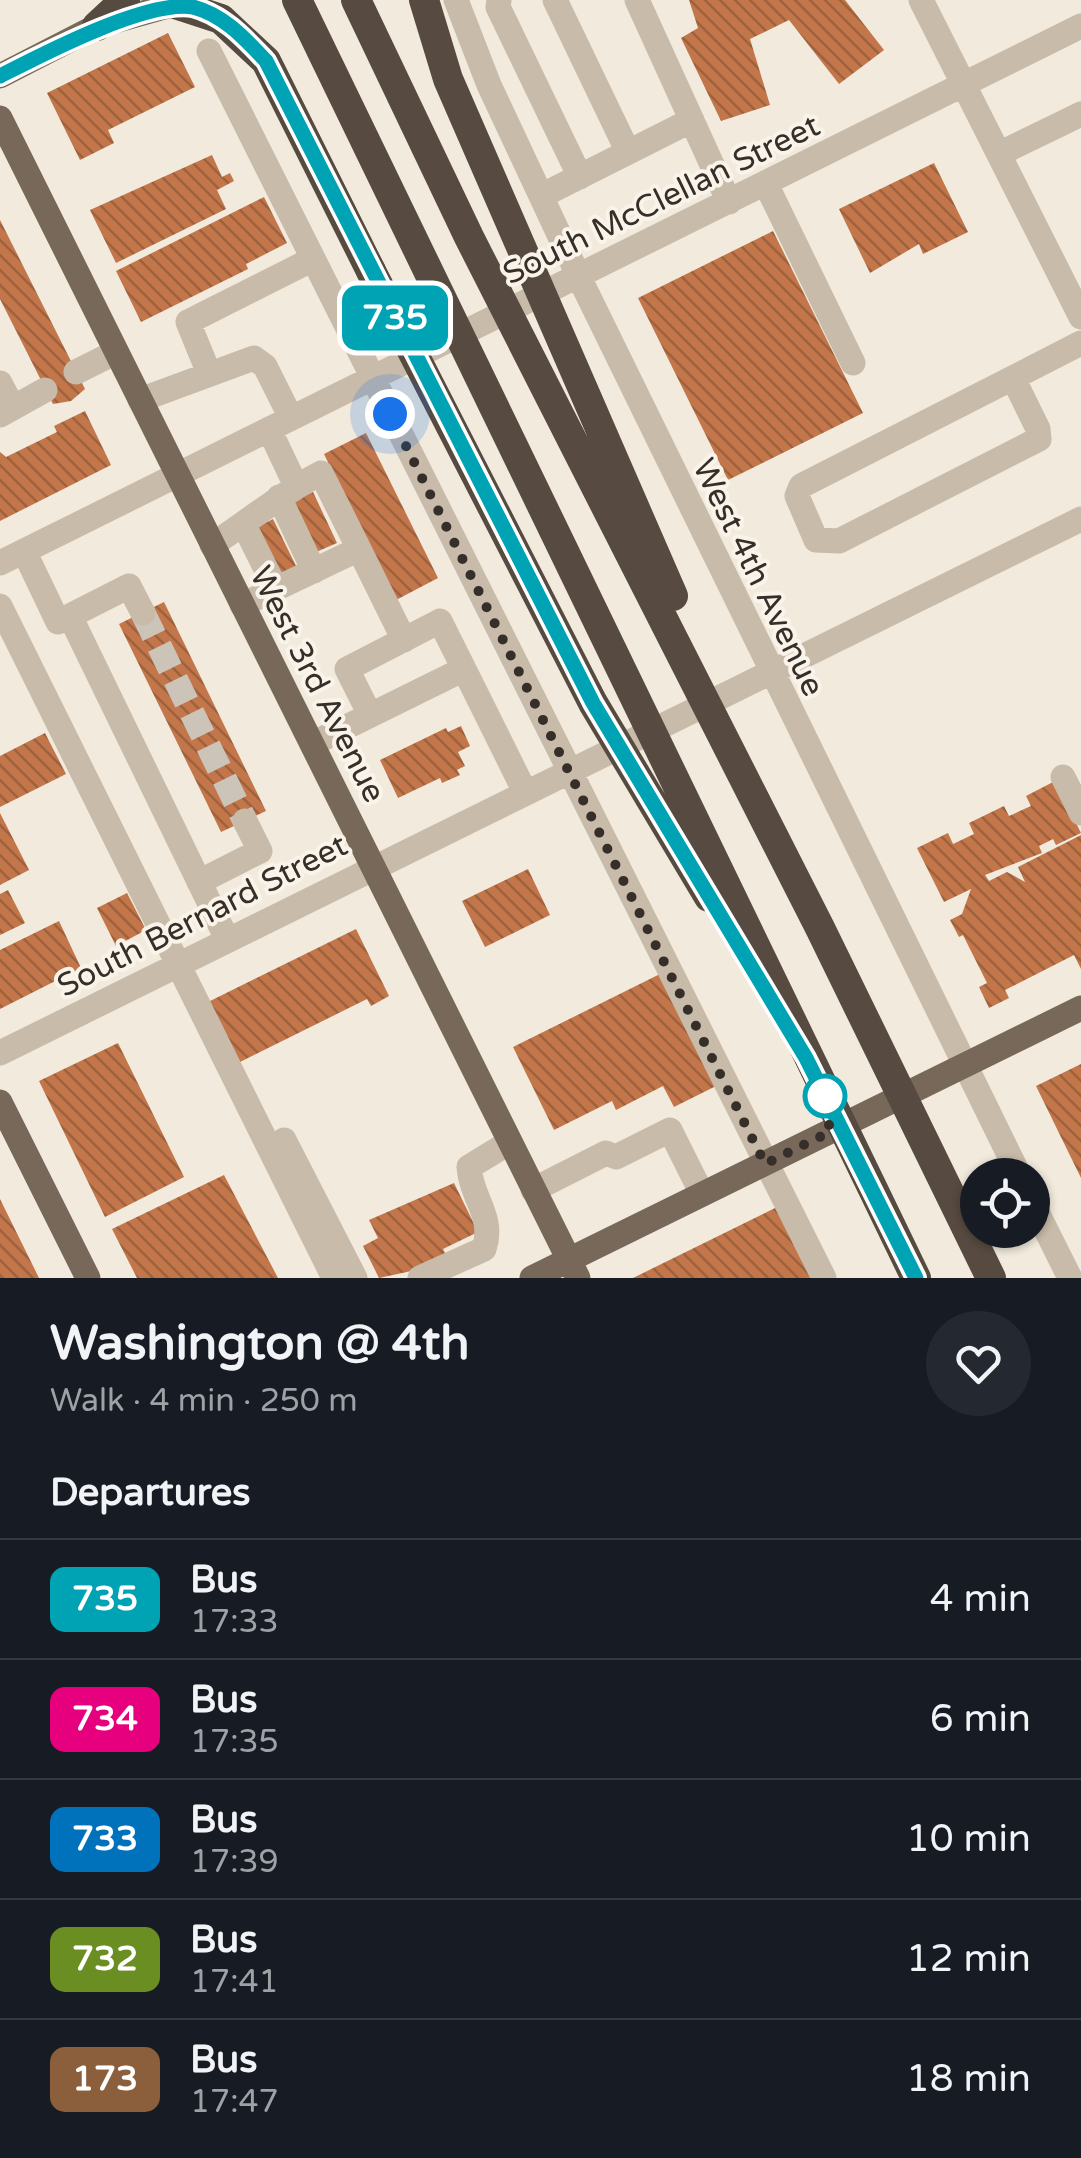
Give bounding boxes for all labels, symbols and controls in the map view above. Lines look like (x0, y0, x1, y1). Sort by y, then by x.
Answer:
street label: South McClellan Street (497, 107, 826, 293)
line badge: 735 (338, 286, 452, 350)
text: 735 (362, 297, 428, 339)
your location (365, 389, 415, 439)
street label: West 4th Avenue (684, 453, 832, 702)
street label: West 3rd Avenue (241, 560, 393, 809)
street label: South Bernard Street (51, 826, 354, 1006)
unlabelled marker (804, 1075, 846, 1117)
map controls (960, 1158, 1050, 1248)
button: locate (960, 1158, 1050, 1248)
button: heart (926, 1311, 1031, 1416)
text: Washington @ 4th (50, 1315, 470, 1373)
text: Walk · 4 min · 250 m (50, 1382, 358, 1420)
text: Departures (50, 1470, 251, 1516)
text: Bus (190, 1557, 257, 1603)
text: 4 min (930, 1576, 1031, 1622)
text: 735 (72, 1578, 138, 1620)
text: 17:33 (190, 1603, 279, 1641)
text: Bus (190, 1677, 257, 1723)
text: 6 min (930, 1696, 1031, 1742)
text: 734 (72, 1698, 138, 1740)
text: 17:35 (190, 1723, 279, 1761)
text: Bus (190, 1797, 257, 1843)
text: 10 min (906, 1816, 1031, 1862)
text: 733 (72, 1818, 138, 1860)
text: 17:39 (190, 1843, 279, 1881)
text: Bus (190, 1917, 257, 1963)
text: 12 min (906, 1936, 1031, 1982)
text: 732 (72, 1938, 138, 1980)
text: 17:41 (190, 1963, 279, 2001)
text: Bus (190, 2037, 257, 2083)
text: 18 min (906, 2056, 1031, 2102)
text: 173 (72, 2058, 138, 2100)
text: 17:47 (190, 2083, 279, 2121)

